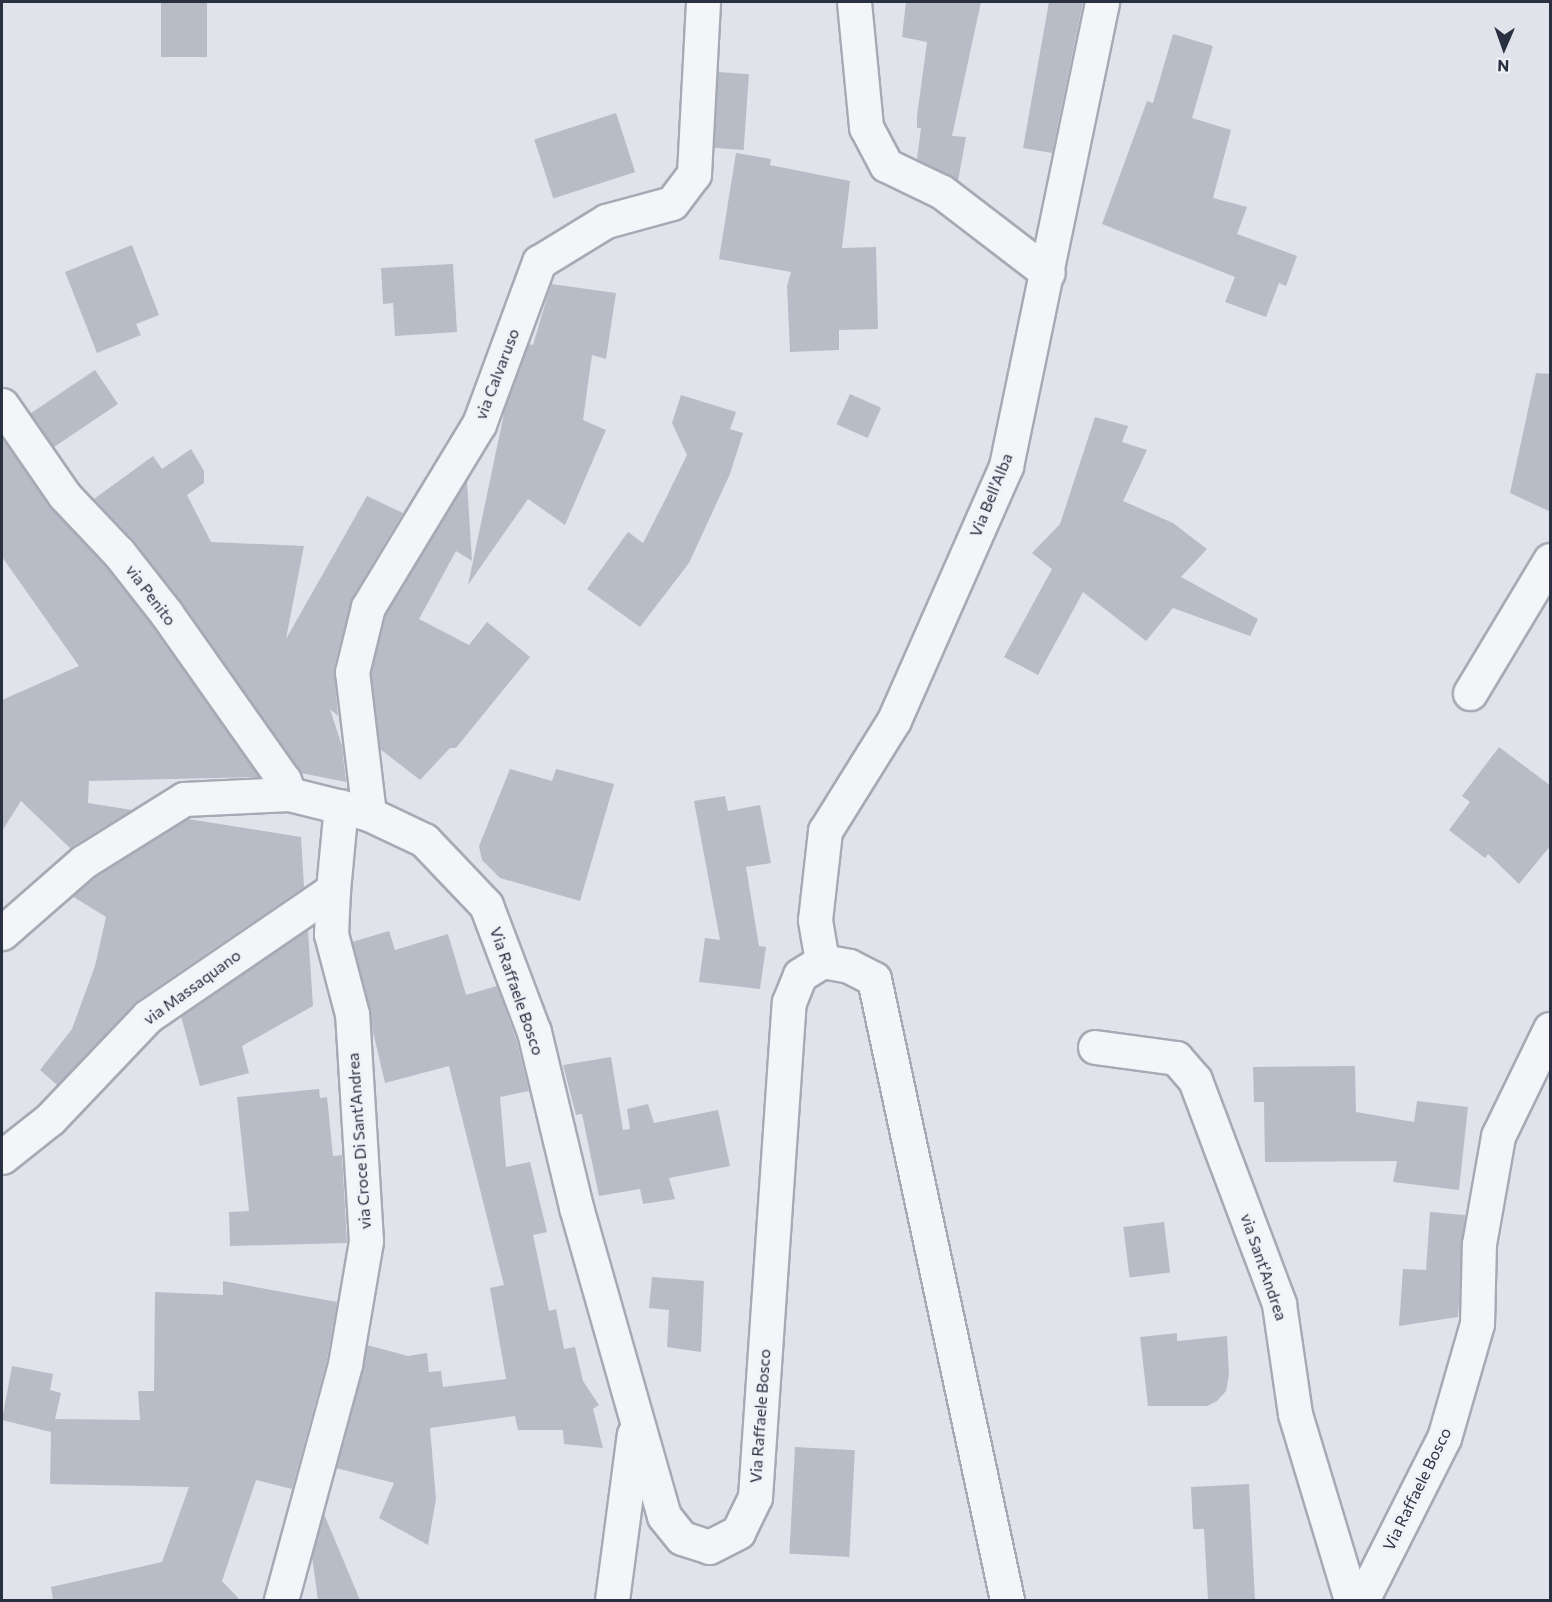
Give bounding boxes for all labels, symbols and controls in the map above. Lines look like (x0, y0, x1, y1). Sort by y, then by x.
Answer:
north arrow (1474, 18, 1534, 78)
text: N (1497, 57, 1510, 76)
street label: via Calvaruso (471, 326, 523, 422)
street label: Via Bell'Alba (965, 450, 1017, 540)
street label: via Penito (122, 561, 180, 629)
street label: Via Raffaele Bosco (486, 924, 548, 1058)
street label: via Massaquano (140, 945, 244, 1029)
street label: via Croce Di Sant'Andrea (343, 1052, 375, 1230)
street label: via Sant'Andrea (1237, 1211, 1291, 1323)
street label: Via Raffaele Bosco (746, 1348, 774, 1484)
street label: Via Raffaele Bosco (1379, 1424, 1455, 1554)

